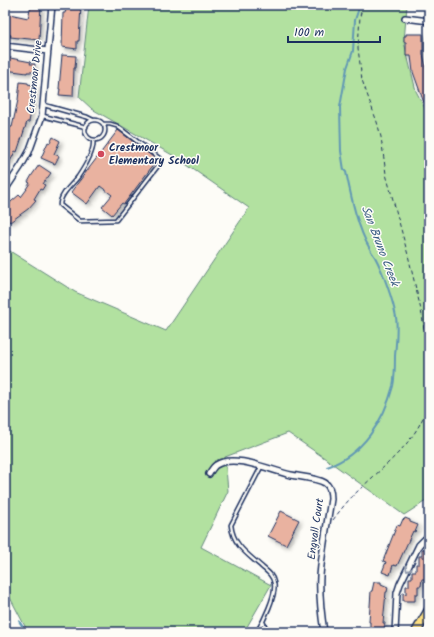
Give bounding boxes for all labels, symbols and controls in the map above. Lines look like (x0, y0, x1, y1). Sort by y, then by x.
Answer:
scale bar (288, 18, 380, 44)
text: 100 m (294, 23, 325, 42)
street label: Crestmoor Drive (22, 39, 48, 115)
place label: Crestmoor Elementary School (109, 139, 199, 170)
marker: Crestmoor Elementary School (96, 149, 106, 159)
water label: San Bruno Creek (356, 203, 405, 291)
street label: Engvall Court (303, 496, 329, 561)
one-way arrow (405, 565, 412, 572)

